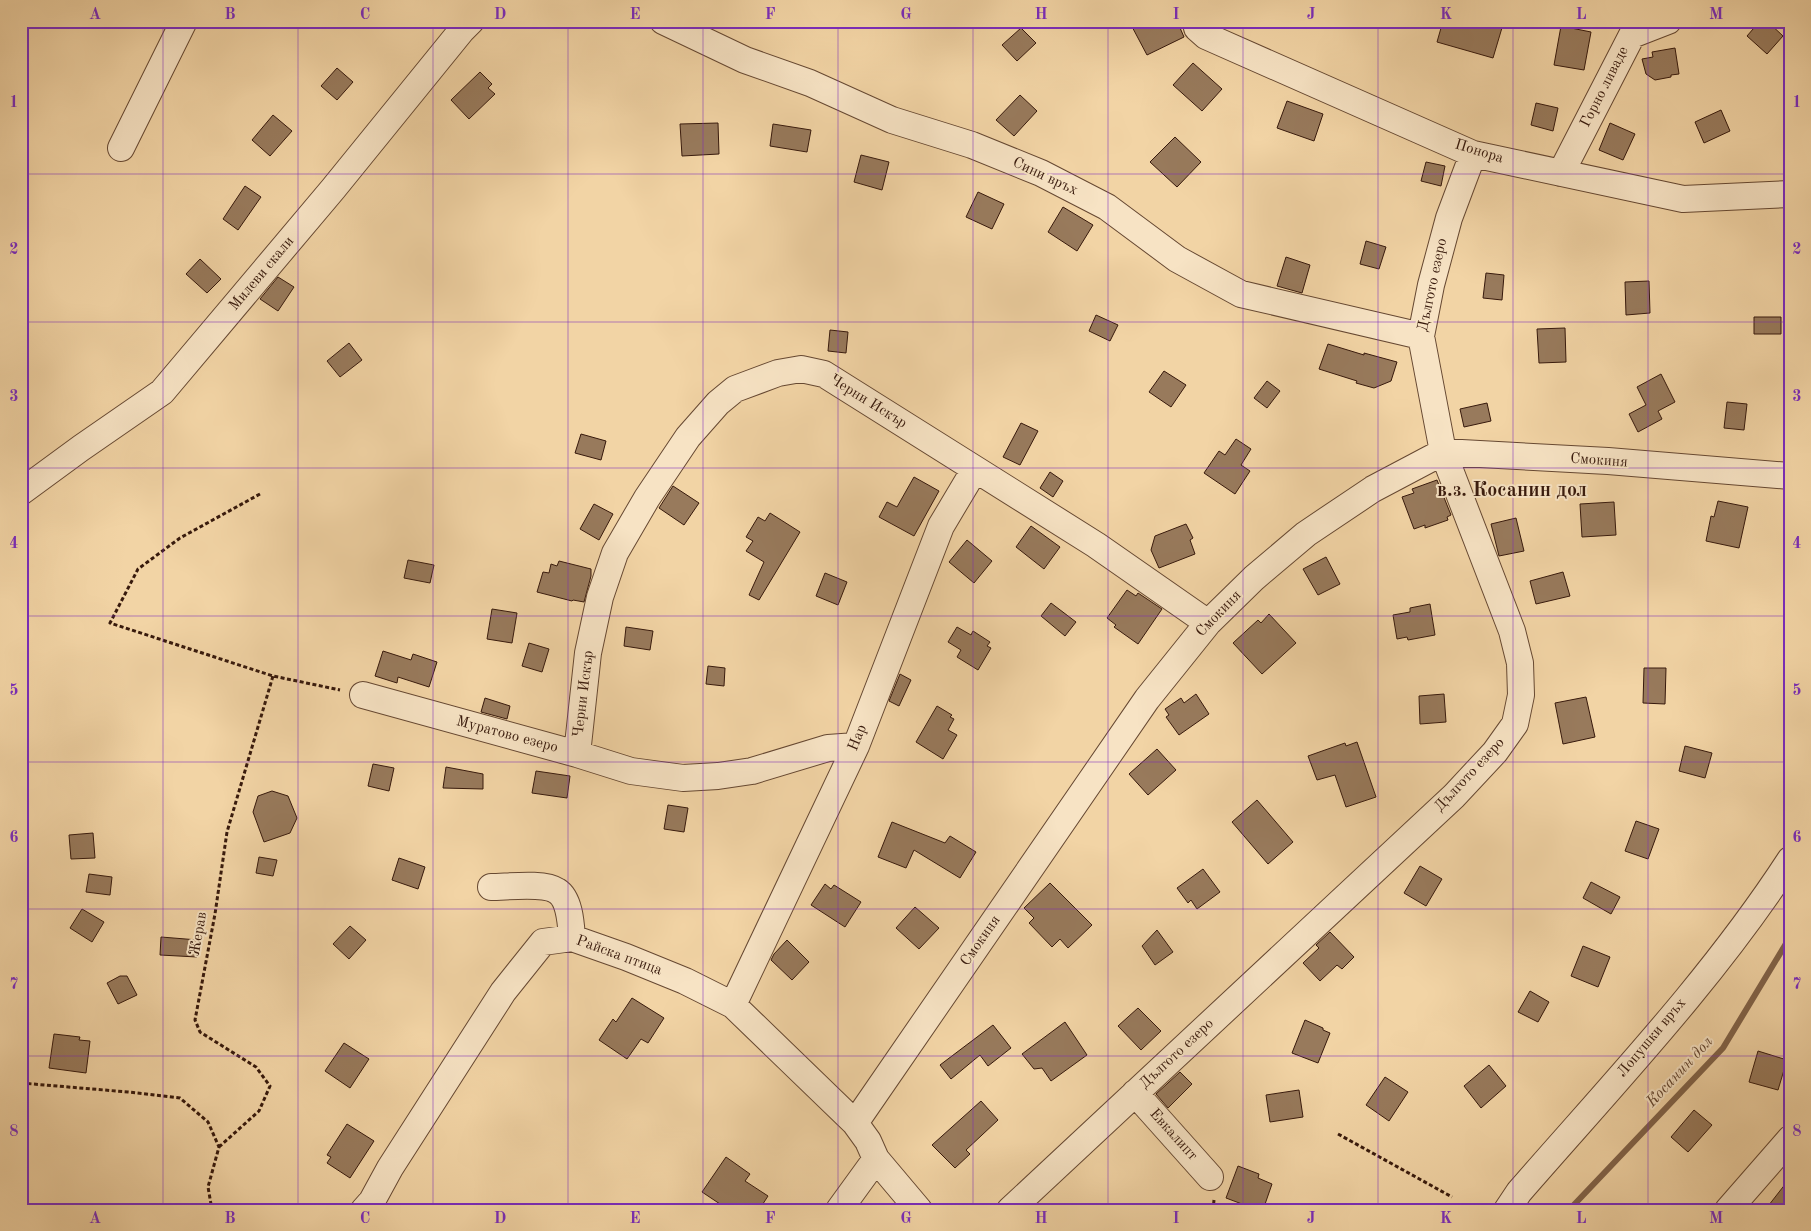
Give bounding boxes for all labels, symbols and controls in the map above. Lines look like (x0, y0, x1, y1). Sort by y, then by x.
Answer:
text: A (89, 7, 101, 23)
text: B (224, 7, 236, 23)
text: C (360, 7, 370, 23)
text: D (494, 7, 506, 23)
text: E (629, 7, 641, 23)
text: F (765, 7, 776, 23)
text: G (900, 7, 912, 23)
text: H (1034, 7, 1048, 23)
text: I (1172, 7, 1180, 23)
text: J (1307, 7, 1316, 23)
text: K (1440, 7, 1452, 23)
text: L (1576, 7, 1587, 23)
text: M (1709, 7, 1723, 23)
street label: Горно ливаде (1578, 44, 1632, 130)
text: 1 (9, 95, 19, 111)
text: 1 (1792, 95, 1802, 111)
street label: Понора (1453, 138, 1506, 167)
street label: Сини връх (1010, 155, 1080, 199)
street label: Милеви скали (227, 234, 297, 314)
street label: Дългото езеро (1416, 237, 1450, 333)
text: 2 (9, 242, 19, 258)
text: 2 (1792, 242, 1802, 258)
street label: Черни Искър (827, 372, 909, 432)
text: 3 (9, 389, 19, 405)
text: 3 (1792, 389, 1802, 405)
street label: Смокиня (1570, 452, 1629, 471)
district label: в.з. Косанин дол (1437, 481, 1587, 501)
text: 4 (9, 536, 19, 552)
text: 4 (1792, 536, 1802, 552)
street label: Смокиня (1194, 588, 1245, 640)
street label: Черни Искър (571, 649, 597, 738)
text: 5 (9, 683, 19, 699)
text: 5 (1792, 683, 1802, 699)
street label: Муратово езеро (455, 714, 559, 756)
street label: Нар (846, 722, 870, 753)
street label: Дългото езеро (1432, 735, 1508, 815)
text: 6 (9, 830, 19, 846)
text: 6 (1792, 830, 1802, 846)
street label: Жерав (188, 911, 210, 957)
street label: Смокиня (958, 913, 1004, 969)
street label: Райска птица (574, 933, 665, 979)
text: 7 (9, 977, 19, 993)
text: 7 (1792, 977, 1802, 993)
street label: Лопушки връх (1615, 995, 1689, 1080)
street label: Дългото езеро (1137, 1016, 1217, 1092)
water label: Косанин дол (1643, 1034, 1716, 1111)
street label: Евкалипт (1146, 1106, 1200, 1164)
text: 8 (9, 1124, 19, 1140)
text: 8 (1792, 1124, 1802, 1140)
text: A (89, 1211, 101, 1227)
text: B (224, 1211, 236, 1227)
text: C (360, 1211, 370, 1227)
text: D (494, 1211, 506, 1227)
text: E (629, 1211, 641, 1227)
text: F (765, 1211, 776, 1227)
text: G (900, 1211, 912, 1227)
text: H (1034, 1211, 1048, 1227)
text: I (1172, 1211, 1180, 1227)
text: J (1307, 1211, 1316, 1227)
text: K (1440, 1211, 1452, 1227)
text: L (1576, 1211, 1587, 1227)
text: M (1709, 1211, 1723, 1227)

